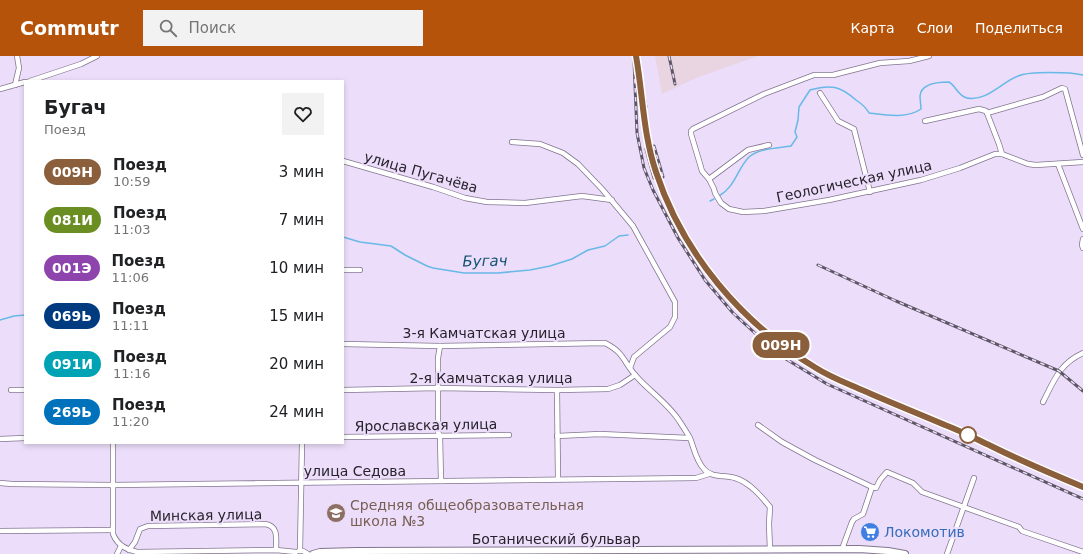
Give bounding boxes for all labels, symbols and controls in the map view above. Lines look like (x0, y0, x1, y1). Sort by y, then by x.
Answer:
search box (143, 10, 423, 46)
text: Commutr (20, 17, 119, 39)
icon: search (157, 17, 179, 39)
text: Поиск (189, 19, 236, 37)
text: Карта (851, 20, 895, 36)
text: Слои (917, 20, 953, 36)
text: Поделиться (975, 20, 1063, 36)
button: heart (282, 93, 324, 135)
text: Бугач (44, 96, 107, 118)
text: Поезд (44, 122, 86, 137)
street label: улица Пугачёва (362, 148, 480, 196)
text: Поезд (113, 156, 167, 174)
street label: Геологическая улица (775, 157, 933, 205)
text: 3 мин (279, 163, 324, 181)
text: 009Н (52, 164, 93, 180)
text: 10:59 (113, 174, 150, 189)
text: Поезд (113, 204, 167, 222)
text: 7 мин (279, 211, 324, 229)
text: 081И (52, 212, 93, 228)
text: 11:03 (113, 222, 150, 237)
text: Поезд (112, 252, 165, 270)
water label: Бугач (462, 252, 508, 270)
text: 10 мин (269, 259, 324, 277)
text: 001Э (52, 260, 92, 276)
text: 11:06 (112, 270, 149, 285)
text: Поезд (112, 300, 166, 318)
text: 15 мин (269, 307, 324, 325)
text: 069Ь (52, 308, 92, 324)
text: 11:11 (112, 318, 149, 333)
street label: 3-я Камчатская улица (403, 325, 565, 341)
line badge: 009Н (753, 332, 809, 358)
text: 009Н (761, 337, 801, 353)
text: Поезд (113, 348, 167, 366)
text: 20 мин (269, 355, 324, 373)
text: 091И (52, 356, 93, 372)
text: 11:16 (113, 366, 150, 381)
street label: 2-я Камчатская улица (410, 370, 572, 386)
text: Поезд (112, 396, 166, 414)
text: 24 мин (269, 403, 324, 421)
text: 269Ь (52, 404, 92, 420)
text: 11:20 (112, 414, 149, 429)
street label: Ярославская улица (355, 416, 497, 434)
unlabelled marker (959, 426, 977, 444)
street label: улица Седова (304, 463, 406, 479)
place label: Средняя общеобразовательная школа №3 (350, 497, 584, 529)
school or university icon: Средняя общеобразовательная школа №3 (325, 502, 347, 524)
street label: Минская улица (150, 506, 262, 524)
supermarket icon: Локомотив (859, 521, 881, 543)
place label: Локомотив (884, 524, 965, 540)
street label: Ботанический бульвар (472, 531, 640, 547)

